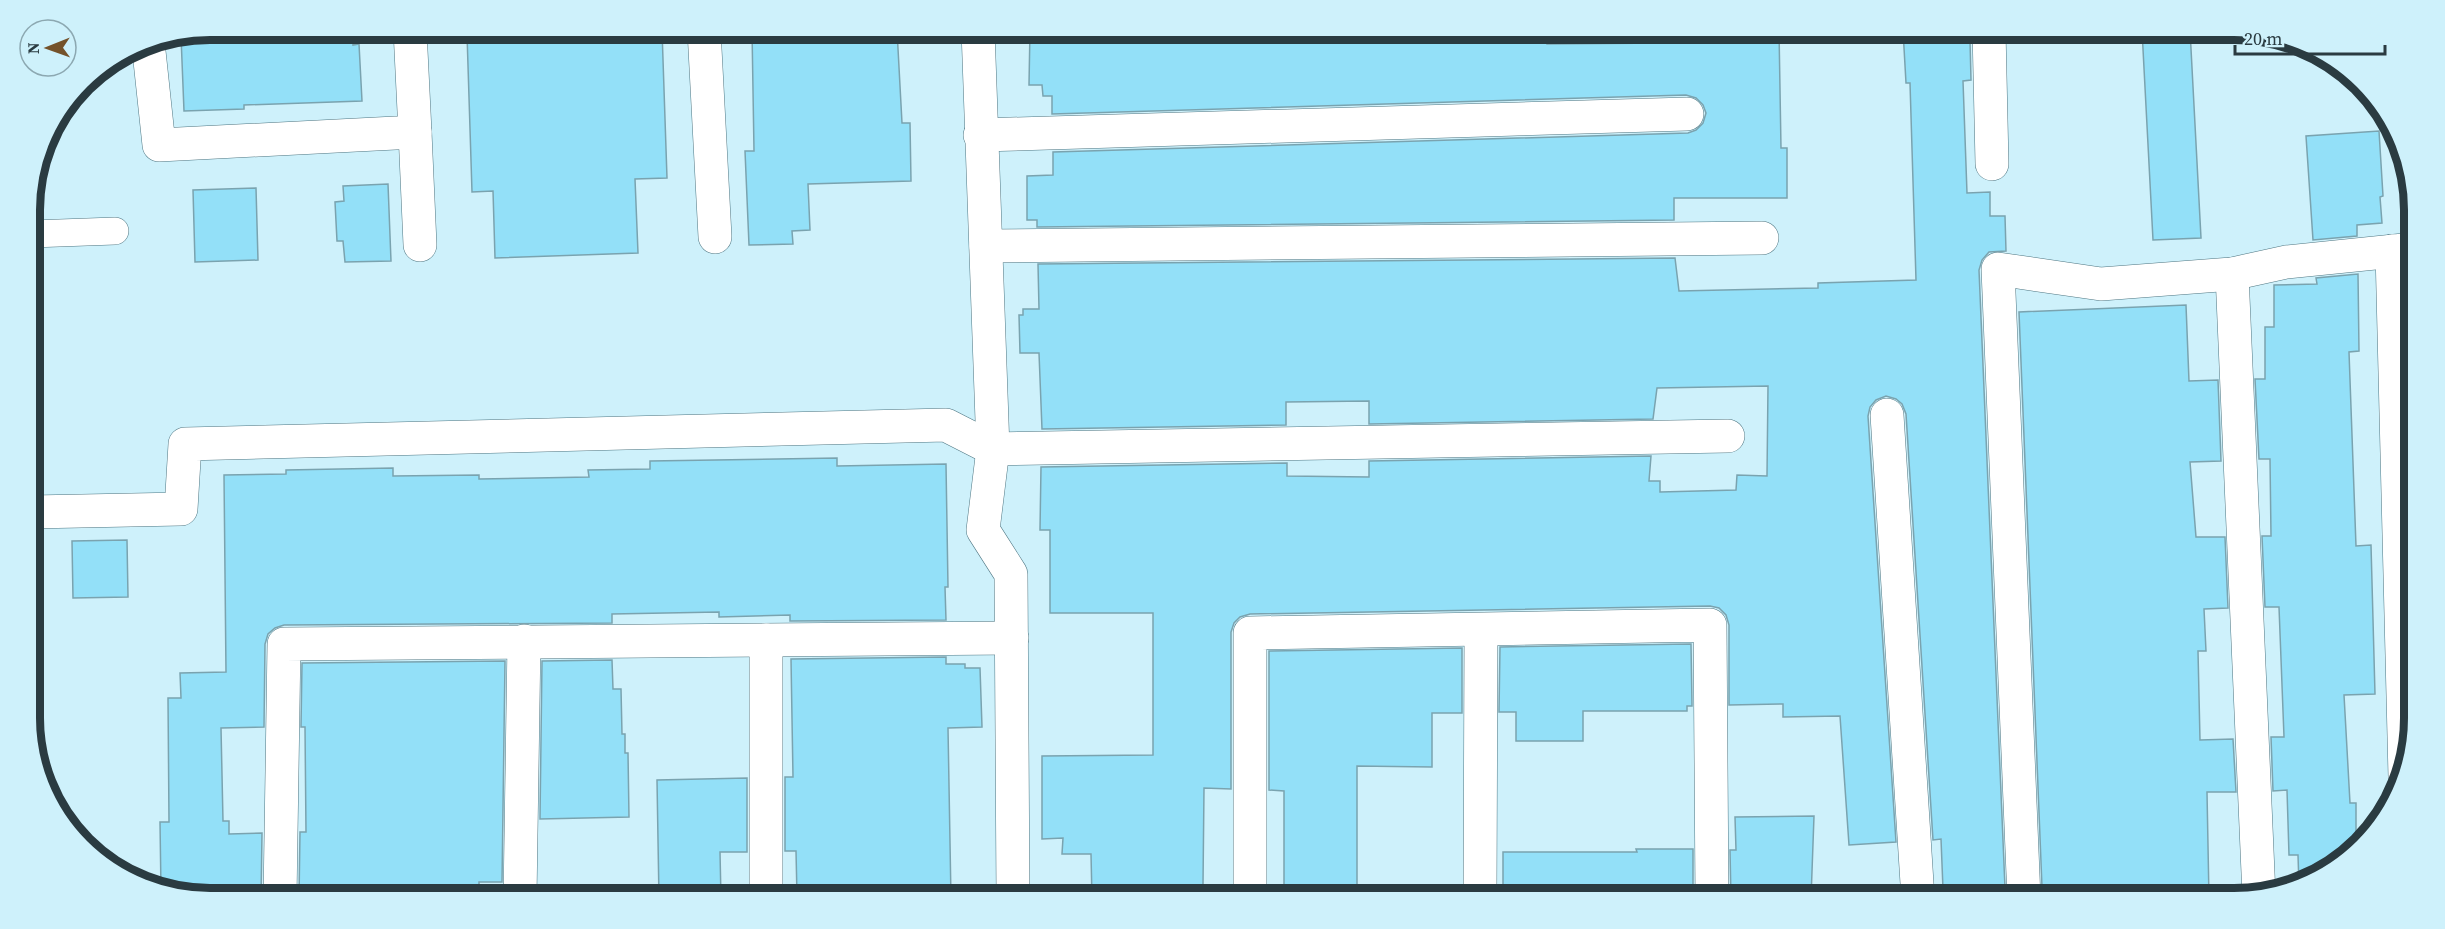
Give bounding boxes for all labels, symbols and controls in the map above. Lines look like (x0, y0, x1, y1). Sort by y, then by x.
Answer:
north arrow (18, 18, 78, 78)
scale bar (2235, 18, 2385, 56)
text: 20 m (2244, 26, 2282, 51)
text: N (22, 42, 44, 54)

